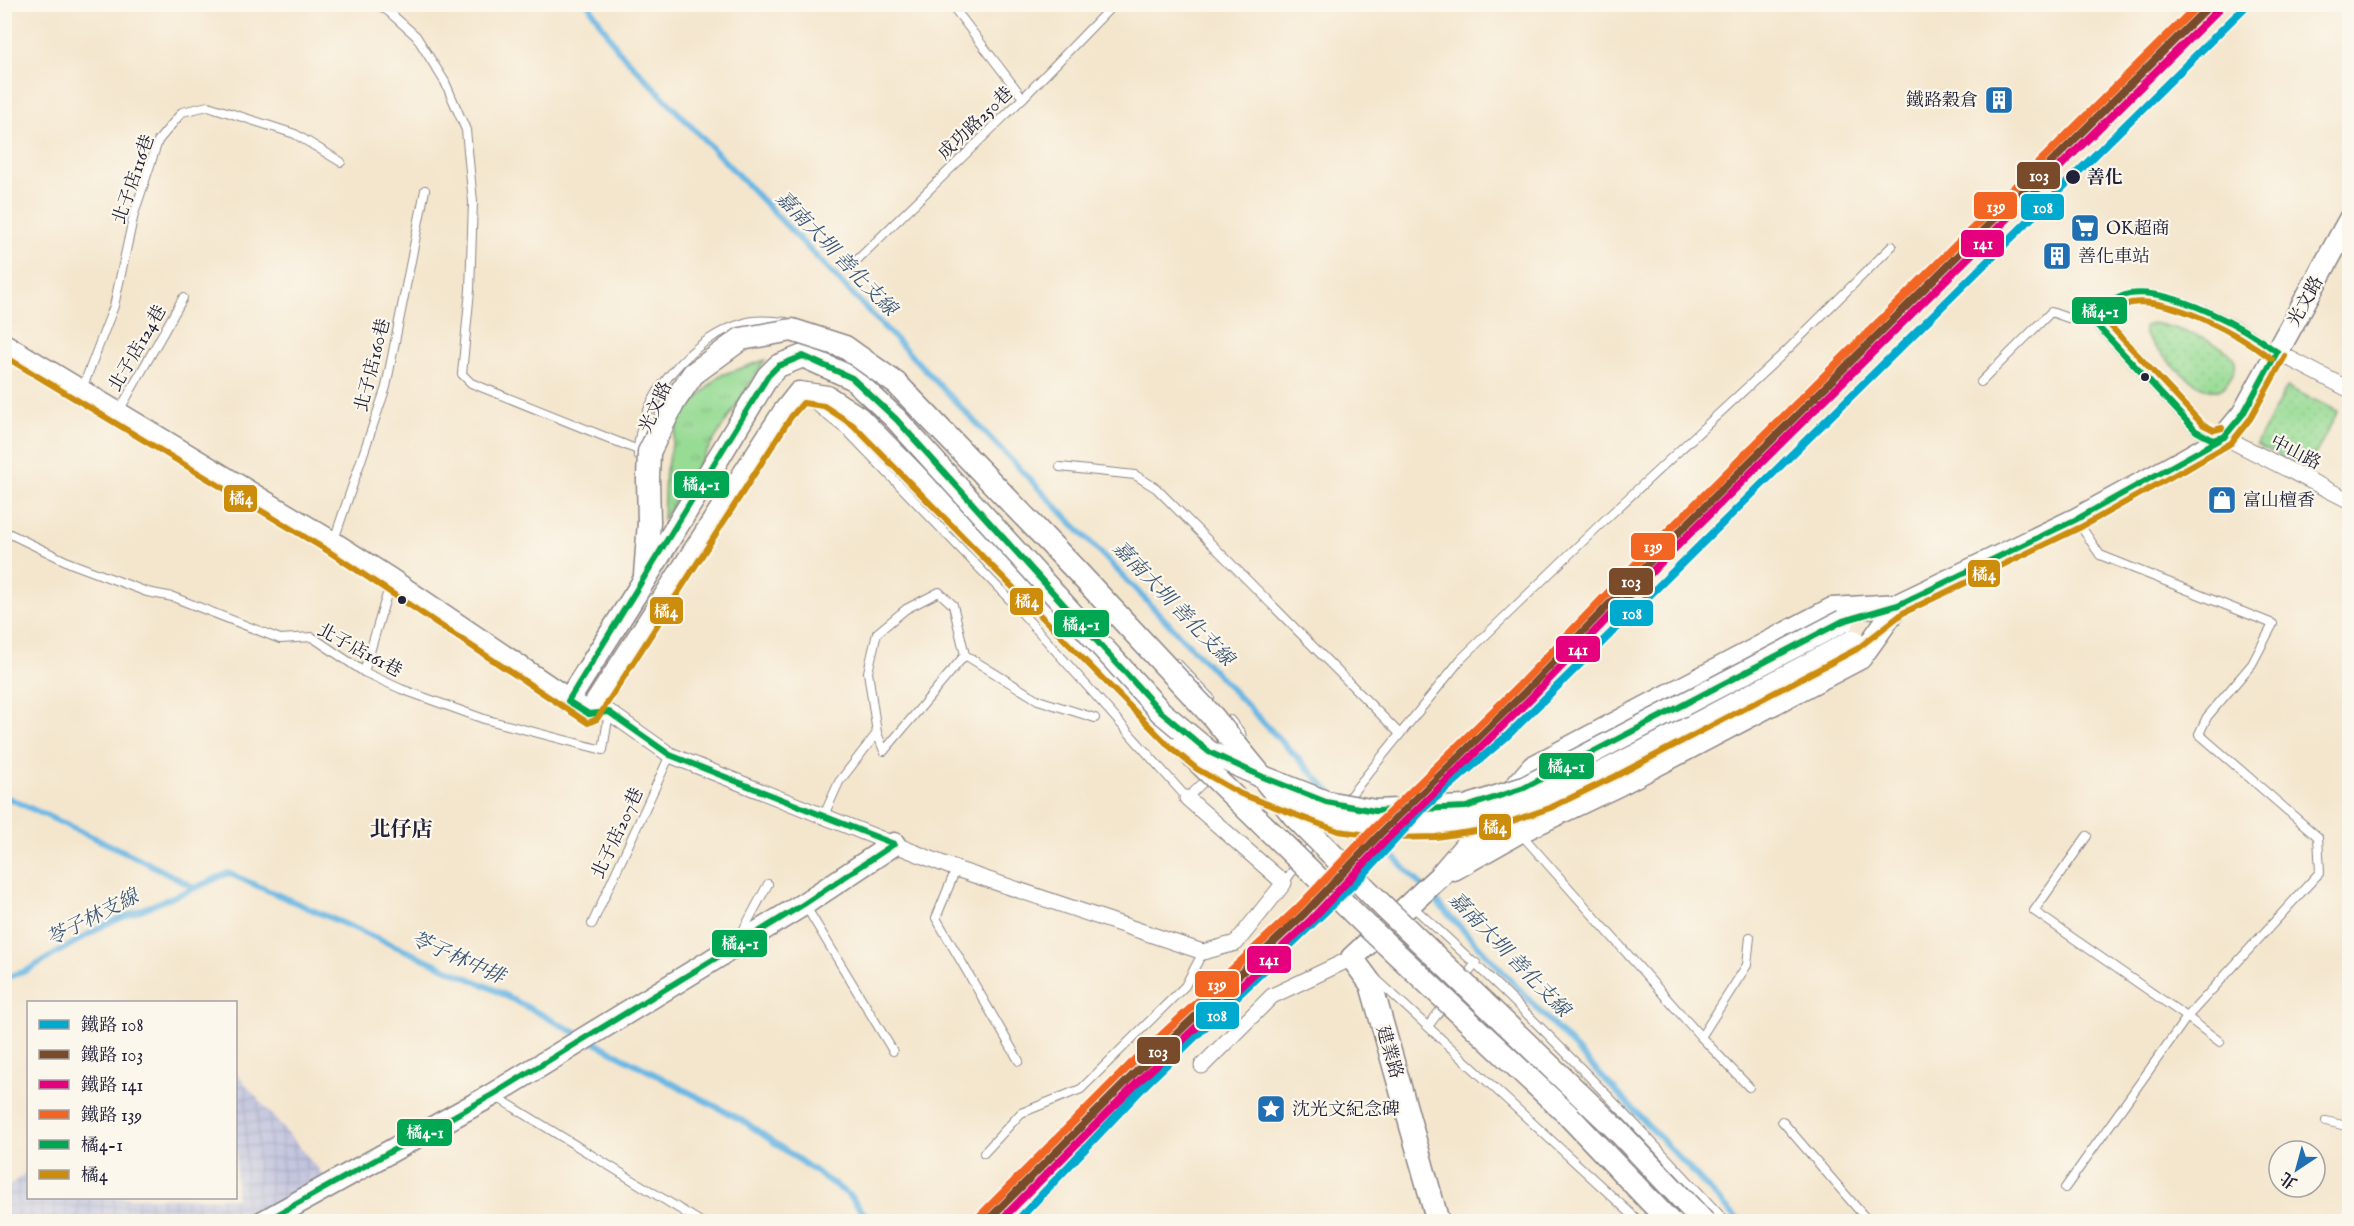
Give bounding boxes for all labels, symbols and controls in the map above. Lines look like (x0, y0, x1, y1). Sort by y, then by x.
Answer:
street label: 成功路250巷 (934, 83, 1018, 166)
building icon: 鐵路穀倉 (1983, 84, 2015, 116)
place label: 鐵路穀倉 (1906, 90, 1978, 113)
street label: 北子店116巷 (108, 132, 160, 227)
line badge: 103 (2016, 161, 2061, 190)
text: 103 (2029, 167, 2049, 187)
place label: 善化 (2087, 167, 2123, 190)
marker: 善化 (2064, 168, 2082, 186)
water label: 嘉南大圳 善化支線 (770, 186, 903, 323)
line badge: 139 (1973, 191, 2018, 220)
line badge: 108 (2020, 193, 2065, 221)
text: 139 (1987, 198, 2005, 218)
text: 108 (2033, 199, 2053, 219)
supermarket icon: OK超商 (2069, 212, 2101, 244)
place label: OK超商 (2106, 218, 2170, 241)
line badge: 141 (1960, 229, 2005, 258)
text: 141 (1973, 235, 1993, 255)
building icon: 善化車站 (2041, 240, 2073, 272)
place label: 善化車站 (2078, 246, 2150, 269)
street label: 光文路 (2283, 273, 2329, 331)
line badge: 橘4-1 (2071, 296, 2128, 325)
street label: 北子店124巷 (104, 301, 172, 396)
text: 橘4-1 (2081, 303, 2119, 323)
street label: 北子店160巷 (351, 316, 396, 414)
unlabelled marker (2139, 371, 2151, 383)
street label: 光文路 (635, 378, 678, 437)
street label: 中山路 (2266, 431, 2325, 476)
line badge: 橘4-1 (673, 470, 730, 499)
text: 橘4-1 (682, 476, 720, 496)
line badge: 橘4 (223, 484, 258, 513)
shop icon: 富山檀香 (2206, 484, 2238, 516)
text: 橘4 (229, 490, 254, 510)
place label: 富山檀香 (2243, 490, 2315, 513)
line badge: 139 (1630, 532, 1676, 561)
water label: 嘉南大圳 善化支線 (1107, 536, 1240, 673)
text: 139 (1644, 538, 1662, 558)
line badge: 橘4 (1967, 559, 2001, 588)
text: 橘4 (1972, 566, 1997, 586)
line badge: 103 (1608, 567, 1654, 596)
text: 103 (1621, 573, 1641, 593)
line badge: 橘4 (1009, 587, 1044, 616)
text: 橘4 (1015, 593, 1040, 613)
unlabelled marker (396, 594, 408, 606)
line badge: 橘4 (649, 596, 684, 625)
line badge: 108 (1609, 599, 1654, 627)
text: 橘4 (654, 603, 679, 623)
text: 108 (1622, 605, 1642, 625)
line badge: 橘4-1 (1053, 609, 1110, 638)
text: 橘4-1 (1062, 616, 1100, 636)
street label: 北子店161巷 (313, 619, 406, 683)
line badge: 141 (1555, 635, 1601, 663)
text: 141 (1568, 641, 1588, 661)
line badge: 橘4-1 (1538, 752, 1595, 780)
text: 橘4-1 (1547, 758, 1585, 778)
street label: 北子店207巷 (587, 784, 649, 883)
line badge: 橘4 (1478, 813, 1512, 841)
district label: 北仔店 (370, 817, 433, 844)
text: 橘4 (1483, 819, 1508, 839)
water label: 苓子林支線 (42, 884, 145, 952)
water label: 嘉南大圳 善化支線 (1443, 887, 1576, 1024)
water label: 苓子林中排 (407, 927, 511, 991)
line badge: 橘4-1 (711, 929, 768, 958)
text: 橘4-1 (721, 935, 759, 955)
line badge: 141 (1246, 945, 1292, 974)
text: 141 (1259, 951, 1279, 971)
line badge: 139 (1194, 970, 1240, 998)
text: 139 (1208, 976, 1226, 996)
legend (27, 1001, 237, 1199)
line badge: 108 (1195, 1001, 1240, 1030)
text: 108 (1207, 1007, 1227, 1027)
text: 鐵路 108 (81, 1015, 143, 1038)
street label: 建業路 (1370, 1023, 1407, 1082)
line badge: 103 (1136, 1036, 1181, 1065)
text: 103 (1148, 1043, 1168, 1063)
text: 鐵路 103 (81, 1045, 143, 1068)
text: 鐵路 141 (81, 1075, 143, 1098)
place icon: 沈光文紀念碑 (1255, 1093, 1287, 1125)
place label: 沈光文紀念碑 (1292, 1099, 1400, 1122)
text: 鐵路 139 (81, 1105, 142, 1128)
line badge: 橘4-1 (396, 1118, 453, 1147)
text: 橘4-1 (406, 1124, 444, 1144)
text: 橘4-1 (81, 1135, 123, 1158)
north arrow (2267, 1139, 2327, 1199)
text: 橘4 (81, 1165, 108, 1188)
text: 北 (2277, 1167, 2302, 1192)

